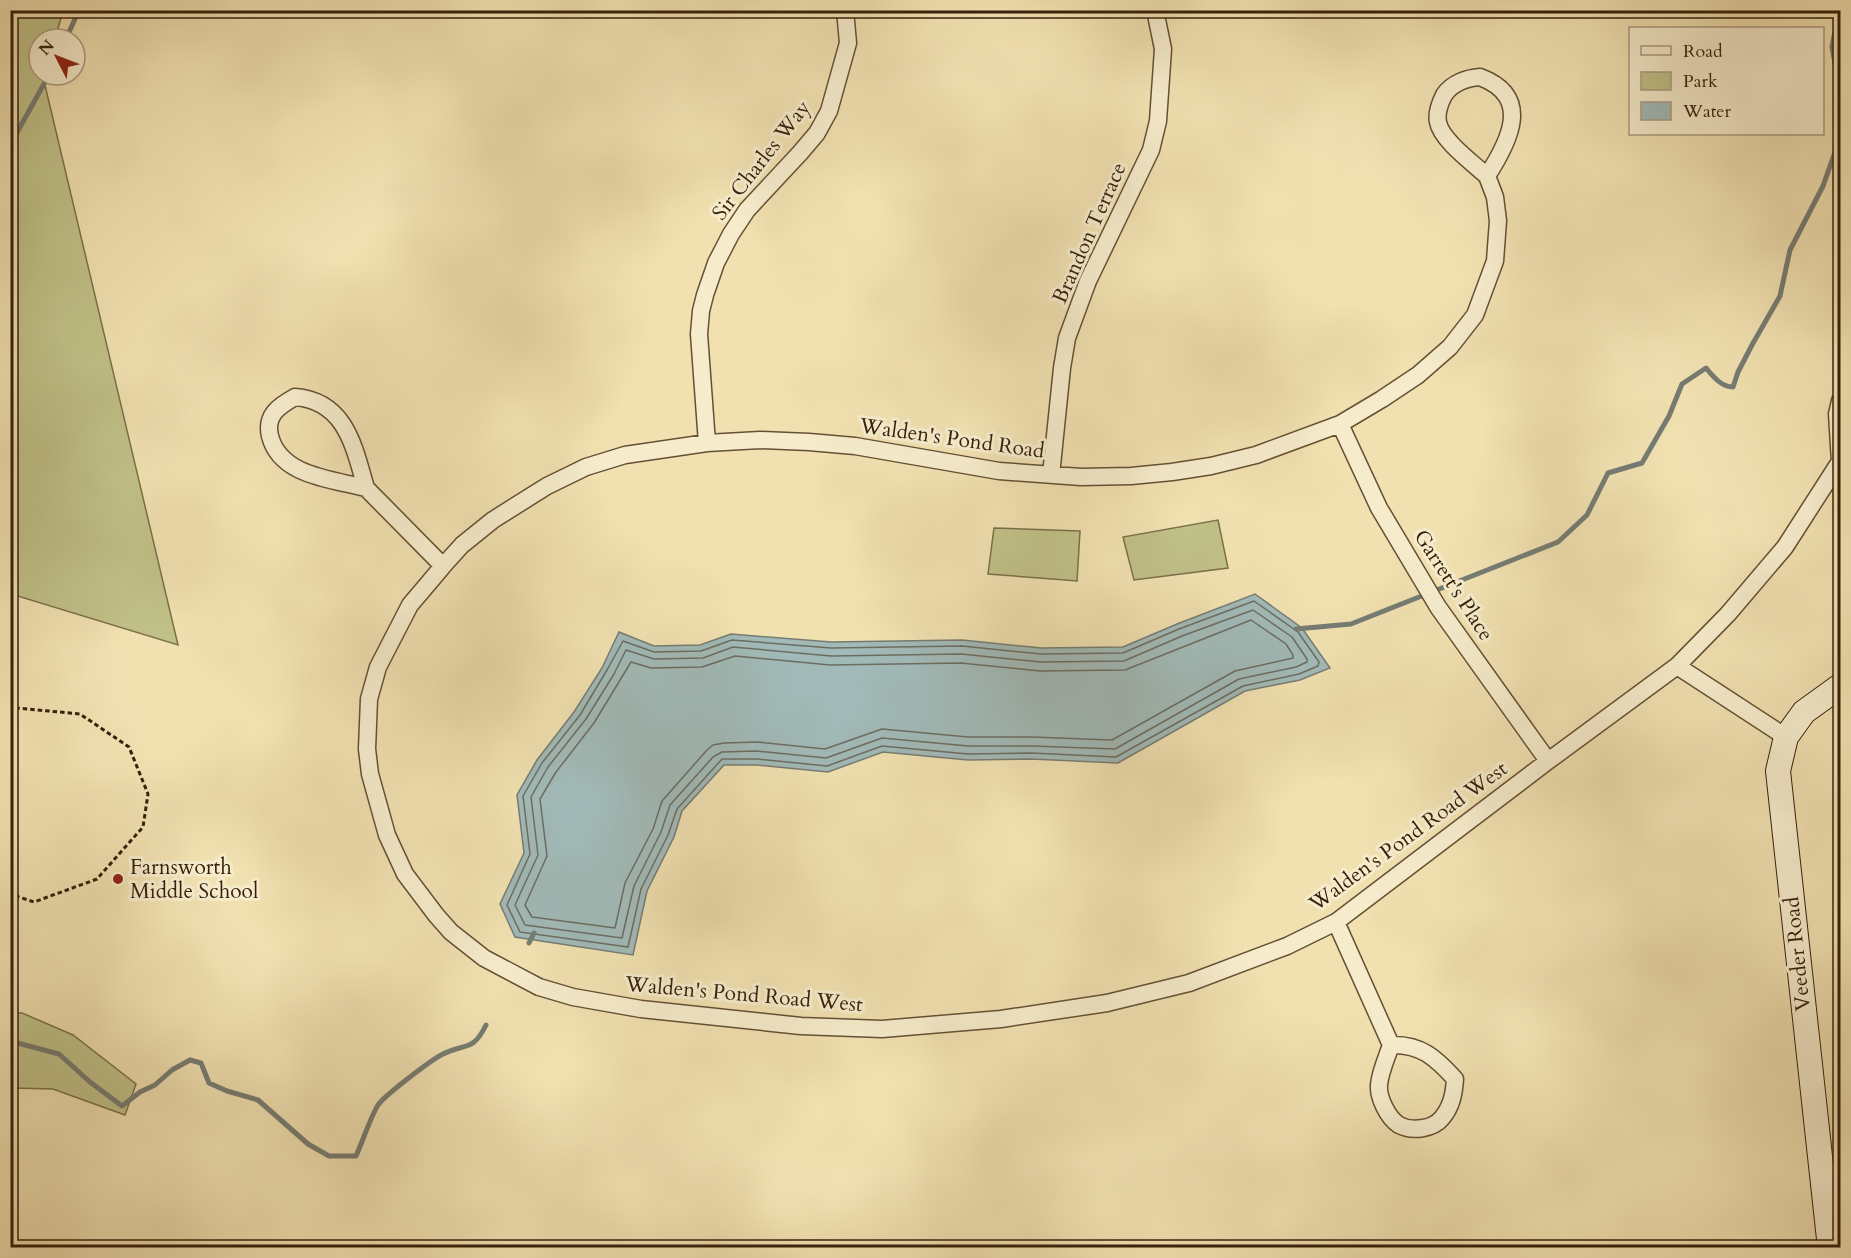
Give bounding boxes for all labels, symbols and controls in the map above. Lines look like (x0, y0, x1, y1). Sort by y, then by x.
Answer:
north arrow (27, 27, 87, 87)
legend (1629, 27, 1824, 135)
text: N (34, 35, 59, 60)
text: Road (1683, 39, 1723, 64)
text: Park (1683, 69, 1718, 94)
street label: Sir Charles Way (705, 94, 817, 226)
text: Water (1682, 99, 1732, 124)
street label: Brandon Terrace (1045, 158, 1134, 308)
street label: Walden's Pond Road (857, 411, 1046, 466)
street label: Garrett's Place (1407, 524, 1500, 647)
street label: Walden's Pond Road West (1303, 754, 1514, 919)
place label: Farnsworth Middle School (130, 853, 258, 906)
marker: Farnsworth Middle School (111, 872, 125, 886)
street label: Veeder Road (1777, 895, 1818, 1012)
street label: Walden's Pond Road West (623, 970, 864, 1019)

